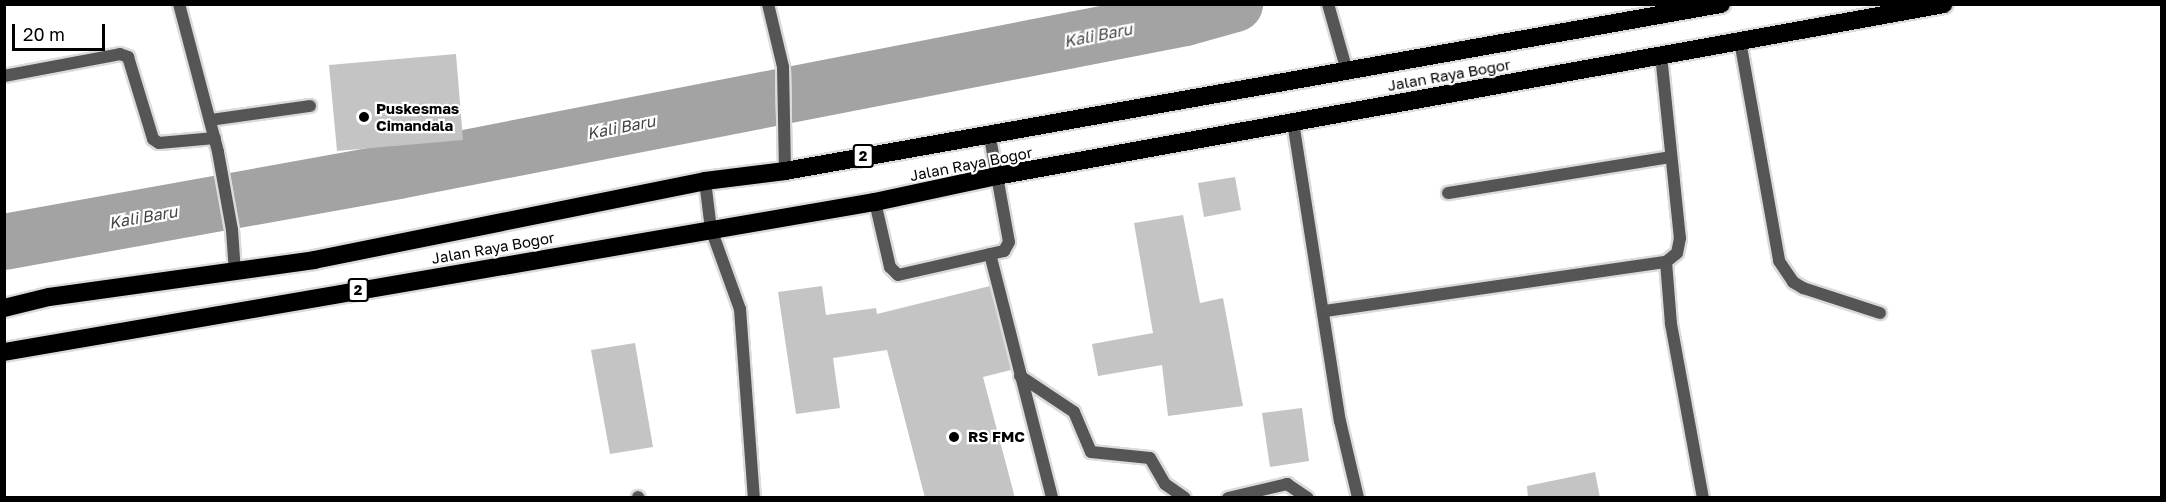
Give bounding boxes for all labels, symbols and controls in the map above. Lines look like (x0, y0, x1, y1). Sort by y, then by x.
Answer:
scale bar (15, 12, 108, 50)
water label: Kali Baru (1062, 19, 1134, 51)
text: 20 m (23, 23, 65, 45)
street label: Jalan Raya Bogor (1386, 55, 1512, 95)
place label: Puskesmas Cimandala (376, 99, 459, 134)
marker: Puskesmas Cimandala (357, 110, 371, 124)
water label: Kali Baru (585, 111, 657, 143)
street label: Jalan Raya Bogor (908, 143, 1034, 185)
road number: 2 (852, 145, 874, 167)
water label: Kali Baru (107, 202, 179, 232)
street label: Jalan Raya Bogor (430, 228, 556, 268)
road number: 2 (348, 279, 368, 301)
marker: RS FMC (945, 428, 963, 446)
place label: RS FMC (968, 428, 1025, 446)

